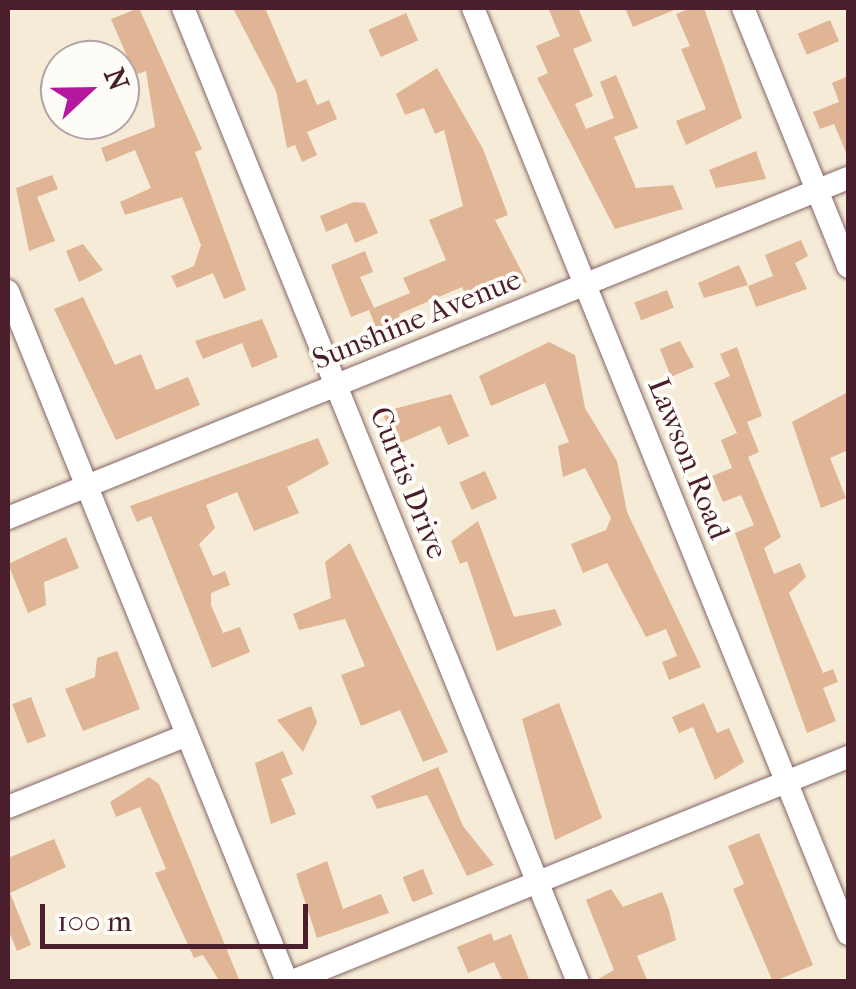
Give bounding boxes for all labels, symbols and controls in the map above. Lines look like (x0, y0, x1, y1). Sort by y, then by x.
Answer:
north arrow (40, 40, 140, 140)
text: N (97, 63, 136, 95)
street label: Sunshine Avenue (307, 262, 527, 378)
street label: Lawson Road (639, 373, 737, 545)
street label: Curtis Drive (361, 402, 455, 564)
scale bar (45, 884, 312, 946)
text: 100 m (57, 904, 132, 939)

